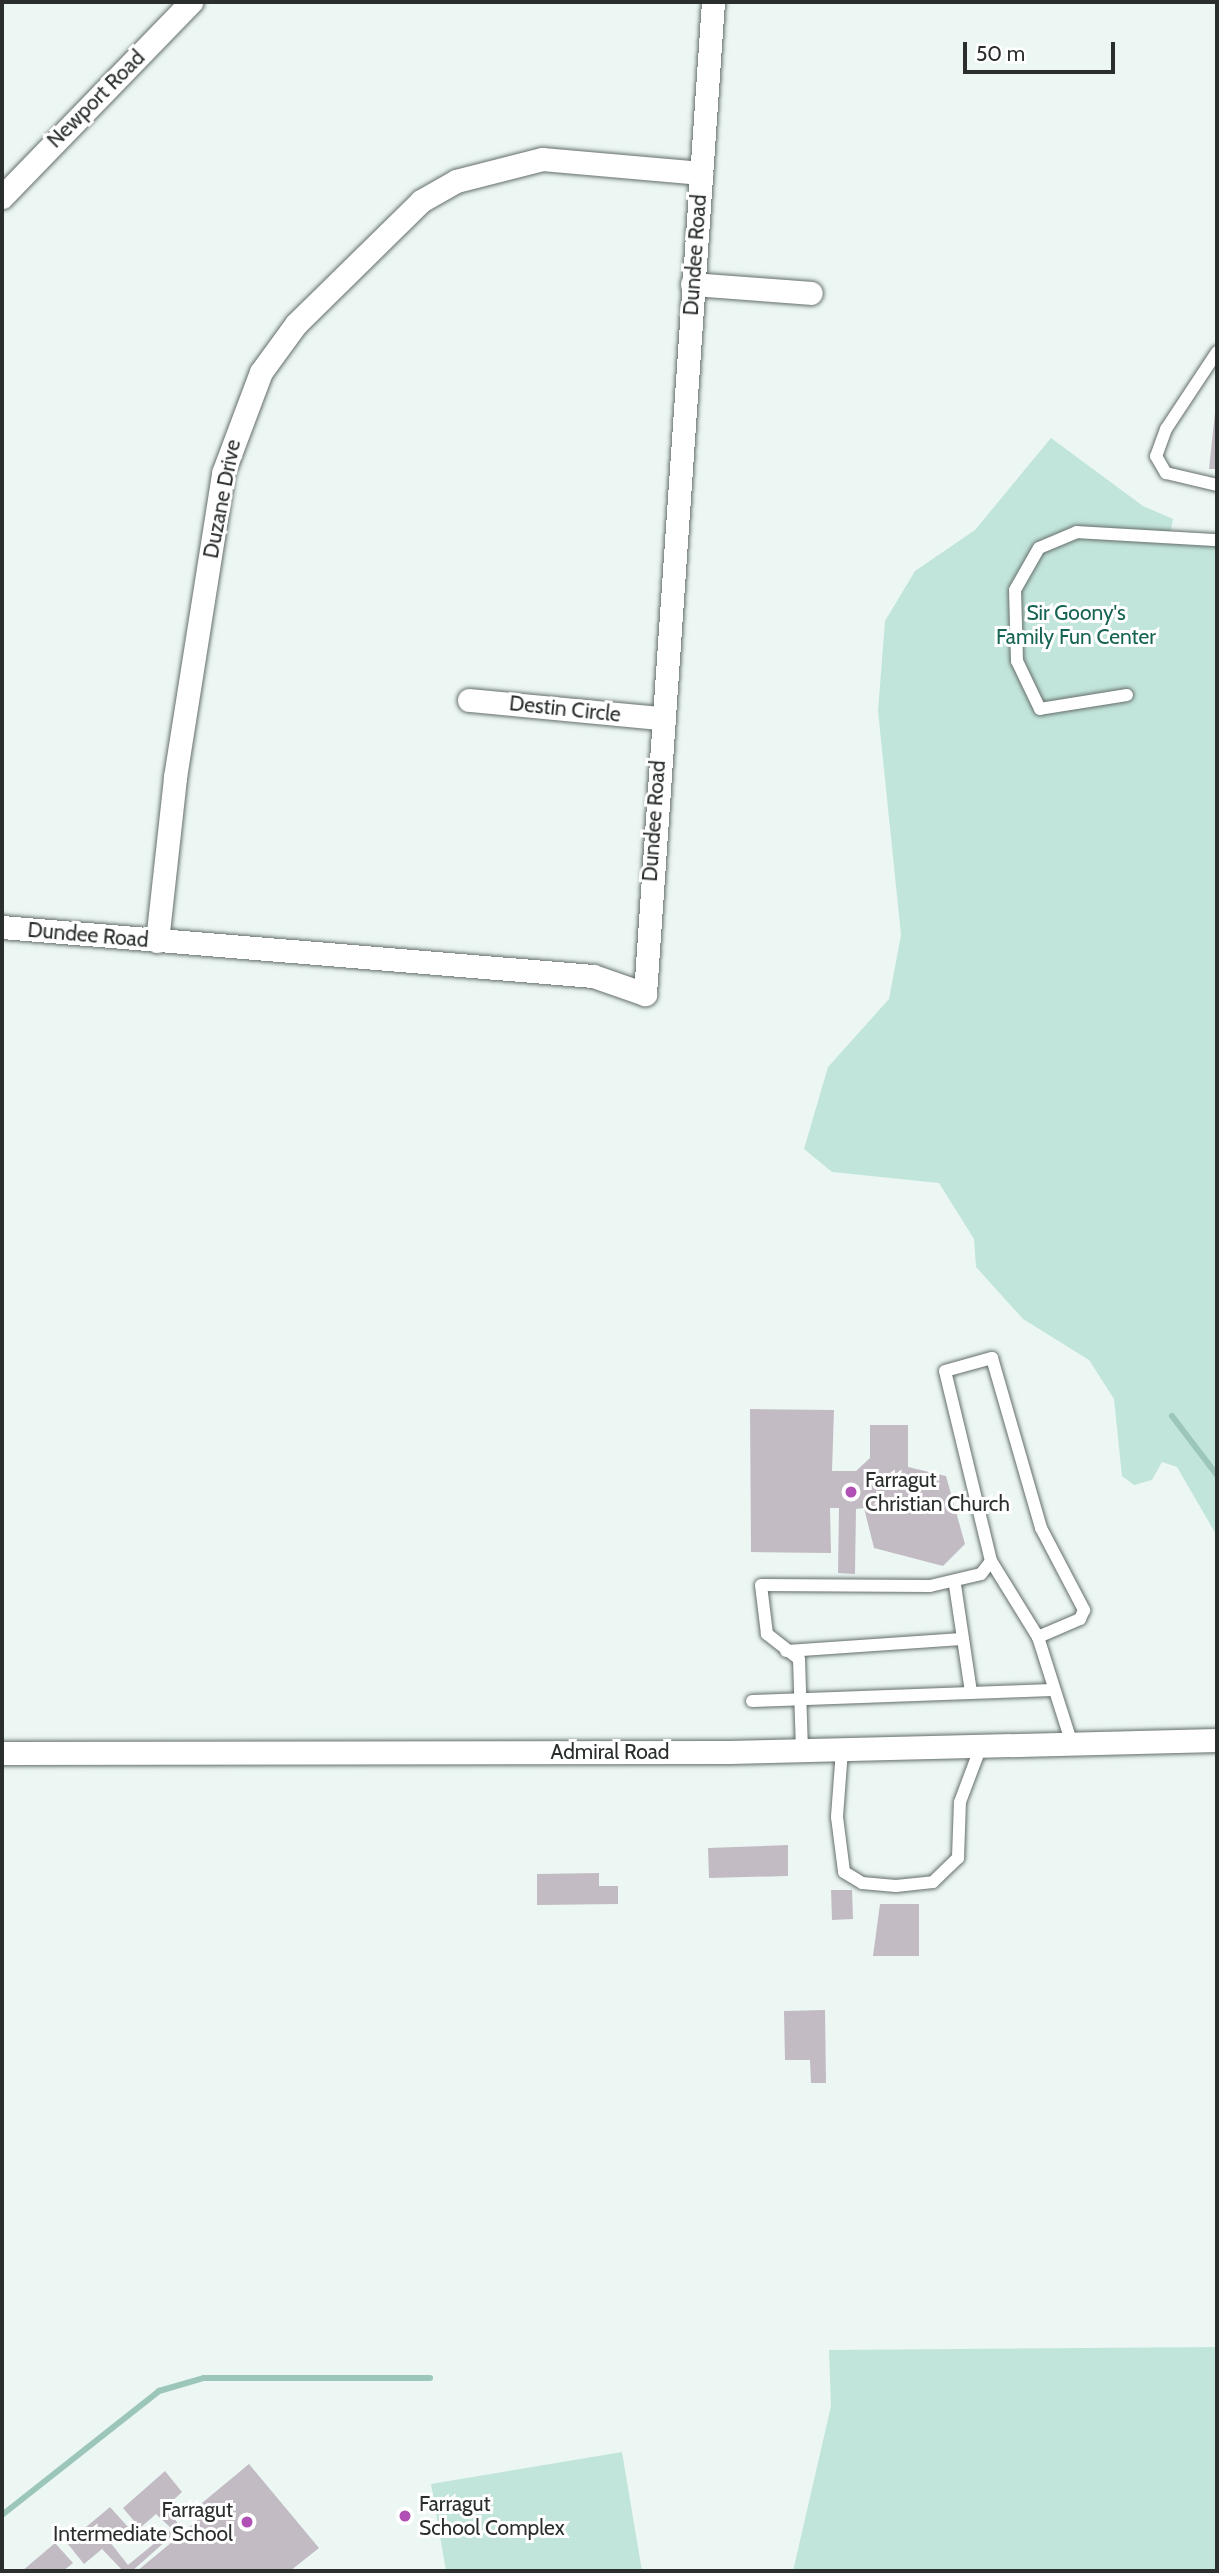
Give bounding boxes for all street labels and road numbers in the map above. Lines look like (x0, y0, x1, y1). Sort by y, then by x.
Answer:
street label: Newport Road (42, 45, 150, 153)
street label: Dundee Road (678, 194, 712, 316)
street label: Duzane Drive (198, 437, 246, 561)
street label: Destin Circle (508, 691, 622, 727)
street label: Dundee Road (637, 760, 671, 882)
street label: Dundee Road (26, 917, 150, 953)
street label: Admiral Road (550, 1739, 670, 1765)

